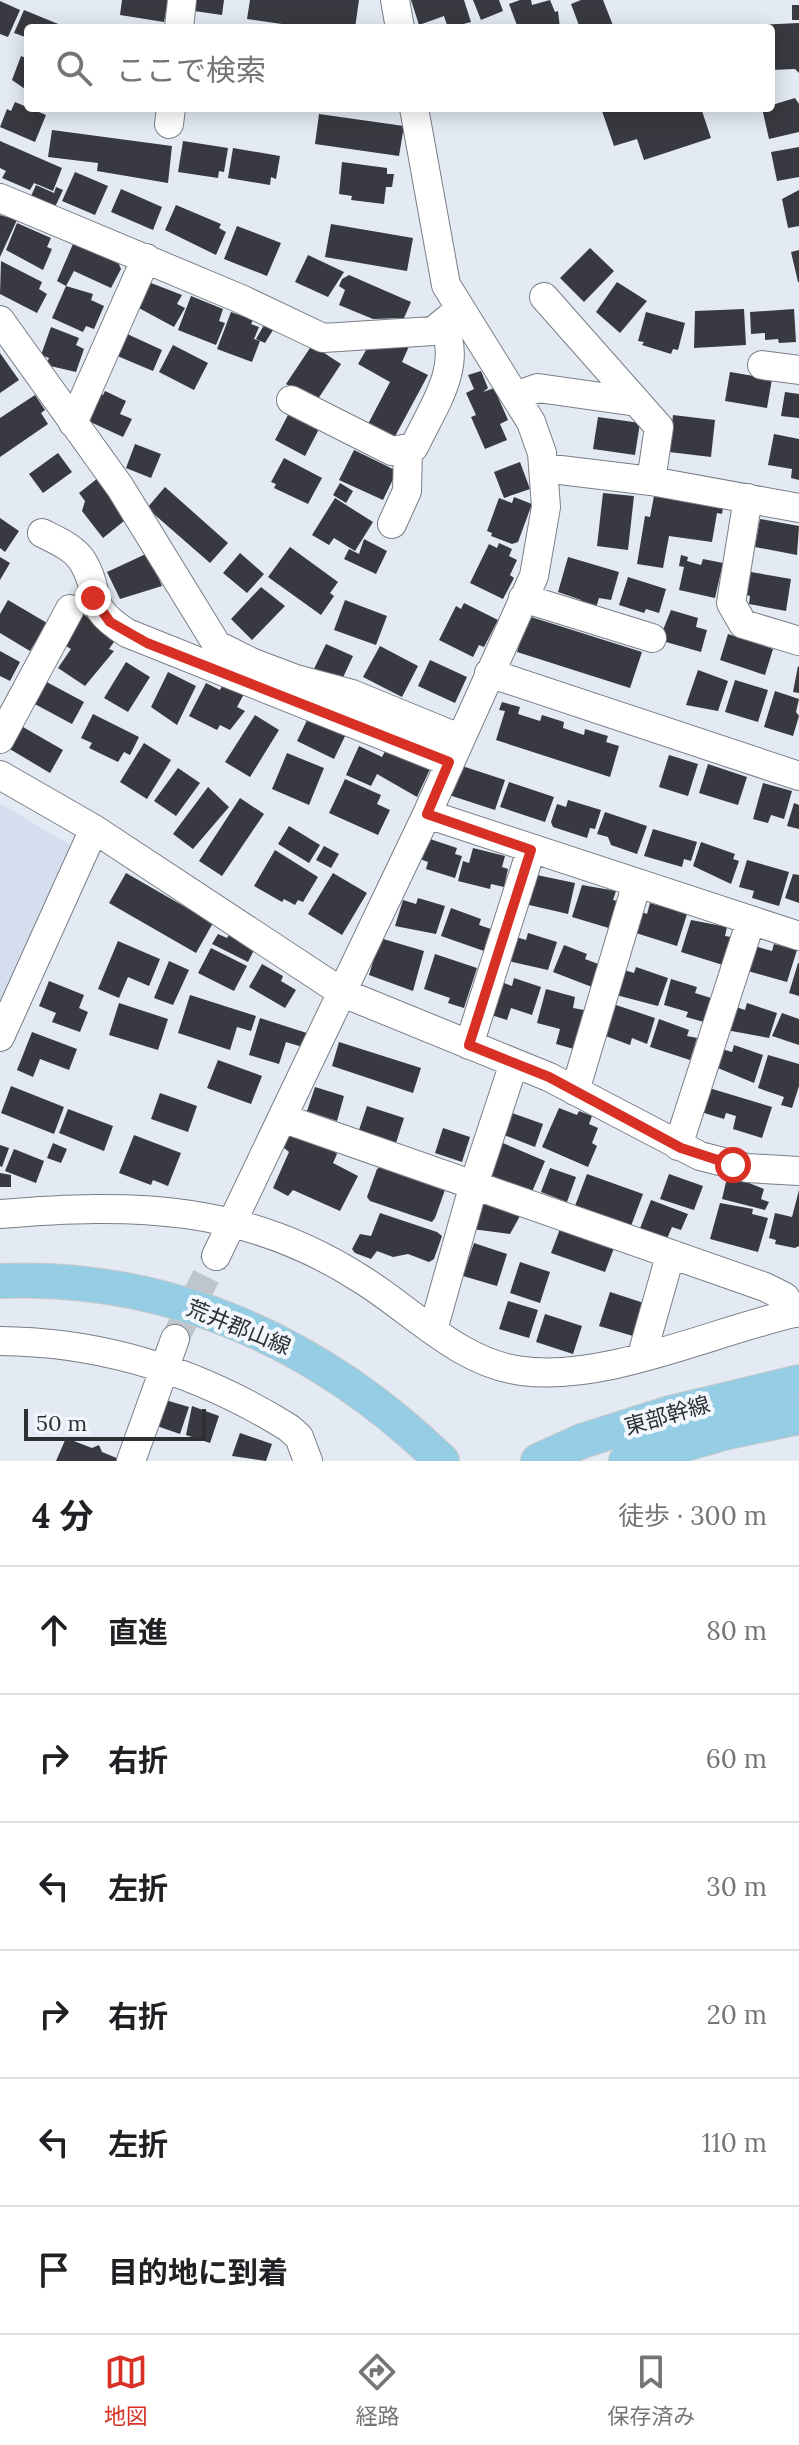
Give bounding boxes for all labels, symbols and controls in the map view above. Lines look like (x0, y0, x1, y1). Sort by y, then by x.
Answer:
search box (24, 24, 775, 112)
icon: search (52, 46, 96, 90)
text: ここで検索 (116, 51, 266, 89)
route end (75, 580, 111, 616)
route start (715, 1147, 751, 1183)
street label: 荒井郡山線 (183, 1293, 295, 1361)
street label: 東部幹線 (621, 1389, 713, 1441)
scale bar (24, 1405, 206, 1441)
text: 50 m (36, 1409, 87, 1437)
text: 4 分 (32, 1494, 94, 1537)
text: 徒歩 · 300 m (618, 1499, 767, 1532)
icon: ahead (32, 1608, 76, 1652)
text: 直進 (108, 1613, 168, 1651)
text: 80 m (706, 1614, 767, 1647)
icon: right (32, 1736, 76, 1780)
text: 右折 (108, 1741, 168, 1779)
text: 60 m (706, 1742, 767, 1775)
icon: left (32, 1864, 76, 1908)
text: 左折 (108, 1869, 168, 1907)
text: 30 m (706, 1870, 767, 1903)
icon: right (32, 1992, 76, 2036)
text: 右折 (108, 1997, 168, 2035)
text: 20 m (707, 1998, 767, 2031)
icon: left (32, 2120, 76, 2164)
text: 左折 (108, 2125, 168, 2163)
text: 110 m (702, 2126, 767, 2159)
icon: arrive (32, 2248, 76, 2292)
text: 目的地に到着 (108, 2253, 288, 2291)
tab: 地図 (104, 2350, 148, 2430)
tab: 経路 (355, 2350, 399, 2430)
tab: 保存済み (607, 2350, 695, 2430)

